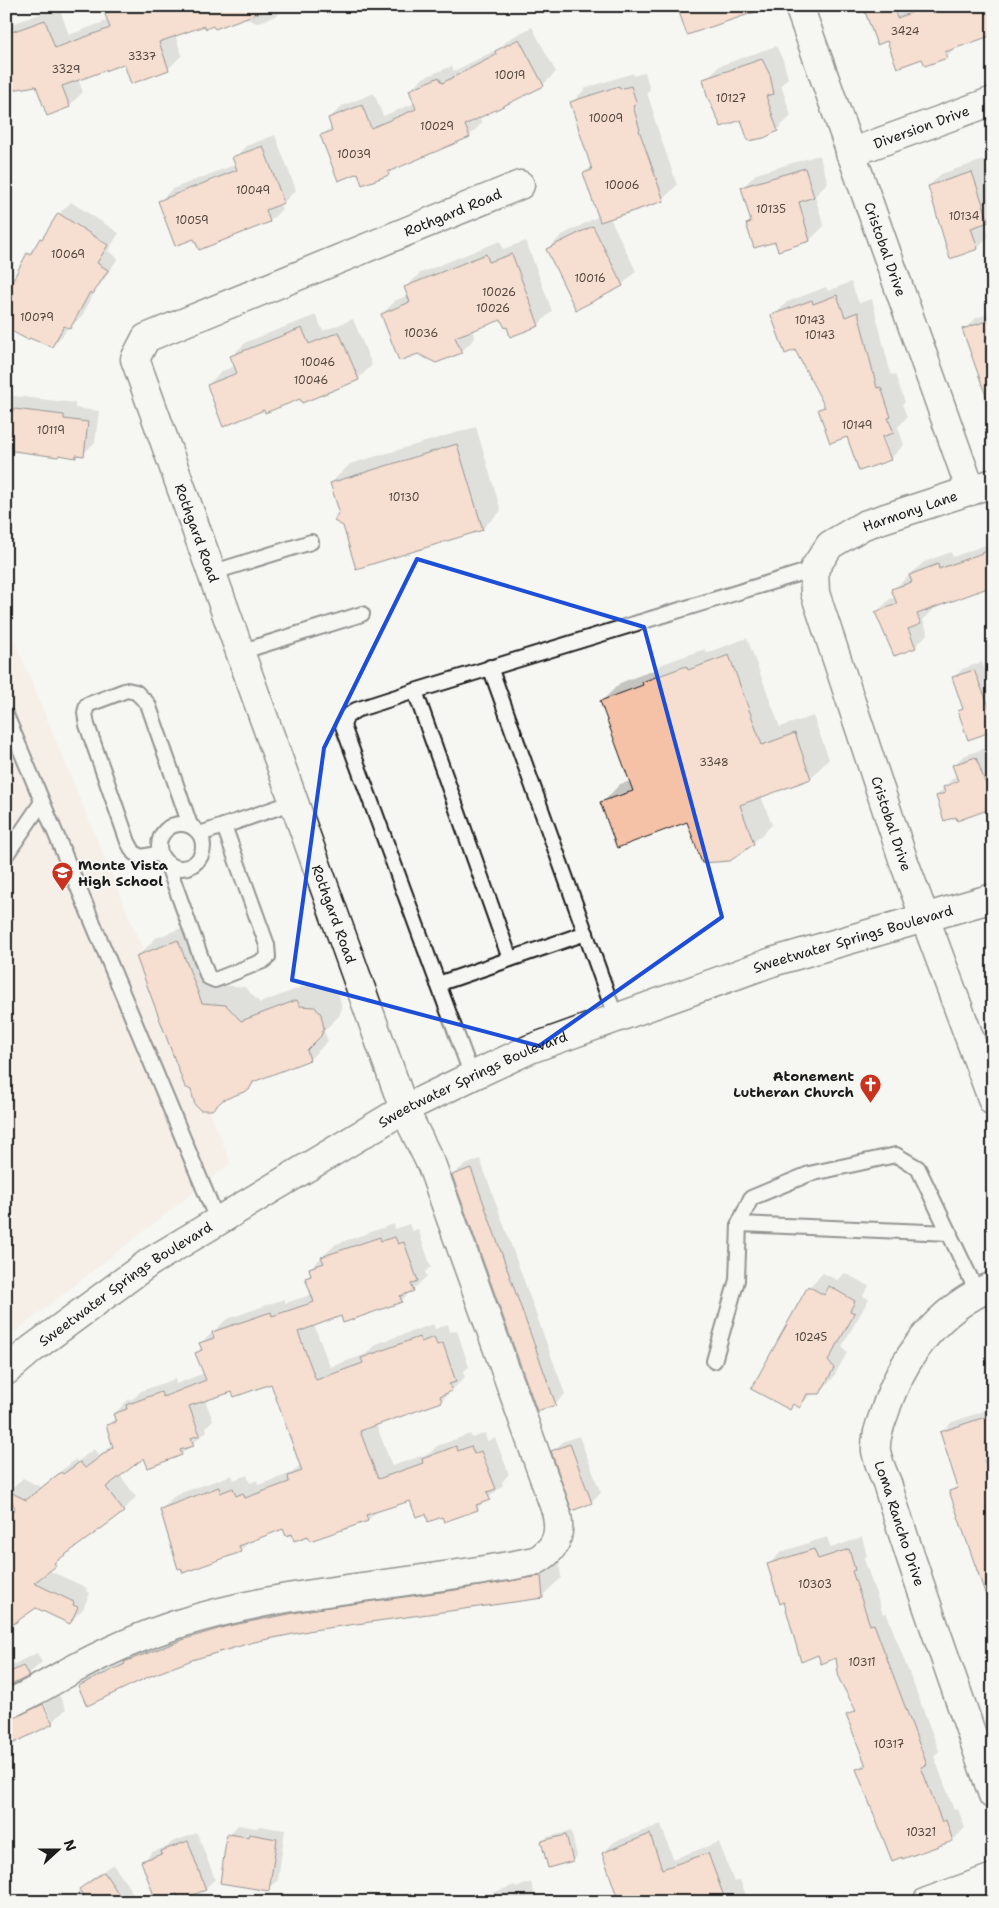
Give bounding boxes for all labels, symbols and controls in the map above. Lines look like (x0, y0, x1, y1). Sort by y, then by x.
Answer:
house number: 3424 (891, 24, 920, 39)
house number: 3337 (128, 49, 157, 64)
house number: 3329 (52, 62, 80, 77)
house number: 10019 (494, 68, 526, 83)
house number: 10127 (716, 91, 746, 106)
street label: Diversion Drive (871, 101, 972, 153)
house number: 10009 (589, 111, 623, 126)
house number: 10029 (420, 119, 454, 134)
house number: 10039 (337, 147, 371, 162)
house number: 10006 (605, 178, 639, 193)
house number: 10049 (236, 183, 270, 198)
street label: Rothgard Road (401, 184, 504, 241)
street label: Cristobal Drive (860, 200, 910, 299)
house number: 10135 (756, 202, 786, 217)
house number: 10134 (949, 209, 980, 224)
house number: 10059 (175, 213, 209, 228)
house number: 10069 (51, 247, 85, 262)
house number: 10016 (574, 271, 606, 286)
house number: 10026 (482, 285, 516, 300)
house number: 10026 (476, 301, 510, 316)
house number: 10079 (20, 310, 54, 325)
house number: 10143 (795, 313, 825, 328)
house number: 10036 (404, 326, 438, 341)
house number: 10143 (805, 328, 835, 343)
house number: 10046 (301, 355, 335, 370)
house number: 10046 (294, 373, 328, 388)
house number: 10149 (842, 418, 872, 433)
house number: 10119 (37, 423, 65, 438)
street label: Rothgard Road (171, 481, 223, 585)
street label: Harmony Lane (860, 486, 960, 536)
house number: 10130 (389, 490, 419, 505)
house number: 3348 (699, 755, 729, 770)
street label: Cristobal Drive (867, 774, 916, 874)
place label: Monte Vista High School (78, 856, 169, 890)
school or university icon: Monte Vista High School (50, 861, 74, 892)
street label: Rothgard Road (308, 862, 360, 966)
street label: Sweetwater Springs Boulevard (751, 901, 955, 977)
street label: Sweetwater Springs Boulevard (375, 1027, 570, 1132)
place label: Atonement Lutheran Church (733, 1067, 854, 1101)
church icon: Atonement Lutheran Church (858, 1072, 882, 1103)
street label: Sweetwater Springs Boulevard (35, 1218, 216, 1350)
house number: 10245 (795, 1330, 827, 1345)
street label: Loma Rancho Drive (870, 1458, 929, 1589)
house number: 10303 (798, 1577, 832, 1592)
house number: 10311 (848, 1655, 876, 1670)
house number: 10317 (874, 1737, 904, 1752)
house number: 10321 (906, 1825, 936, 1840)
north arrow (32, 1826, 82, 1876)
text: N (60, 1837, 81, 1854)

